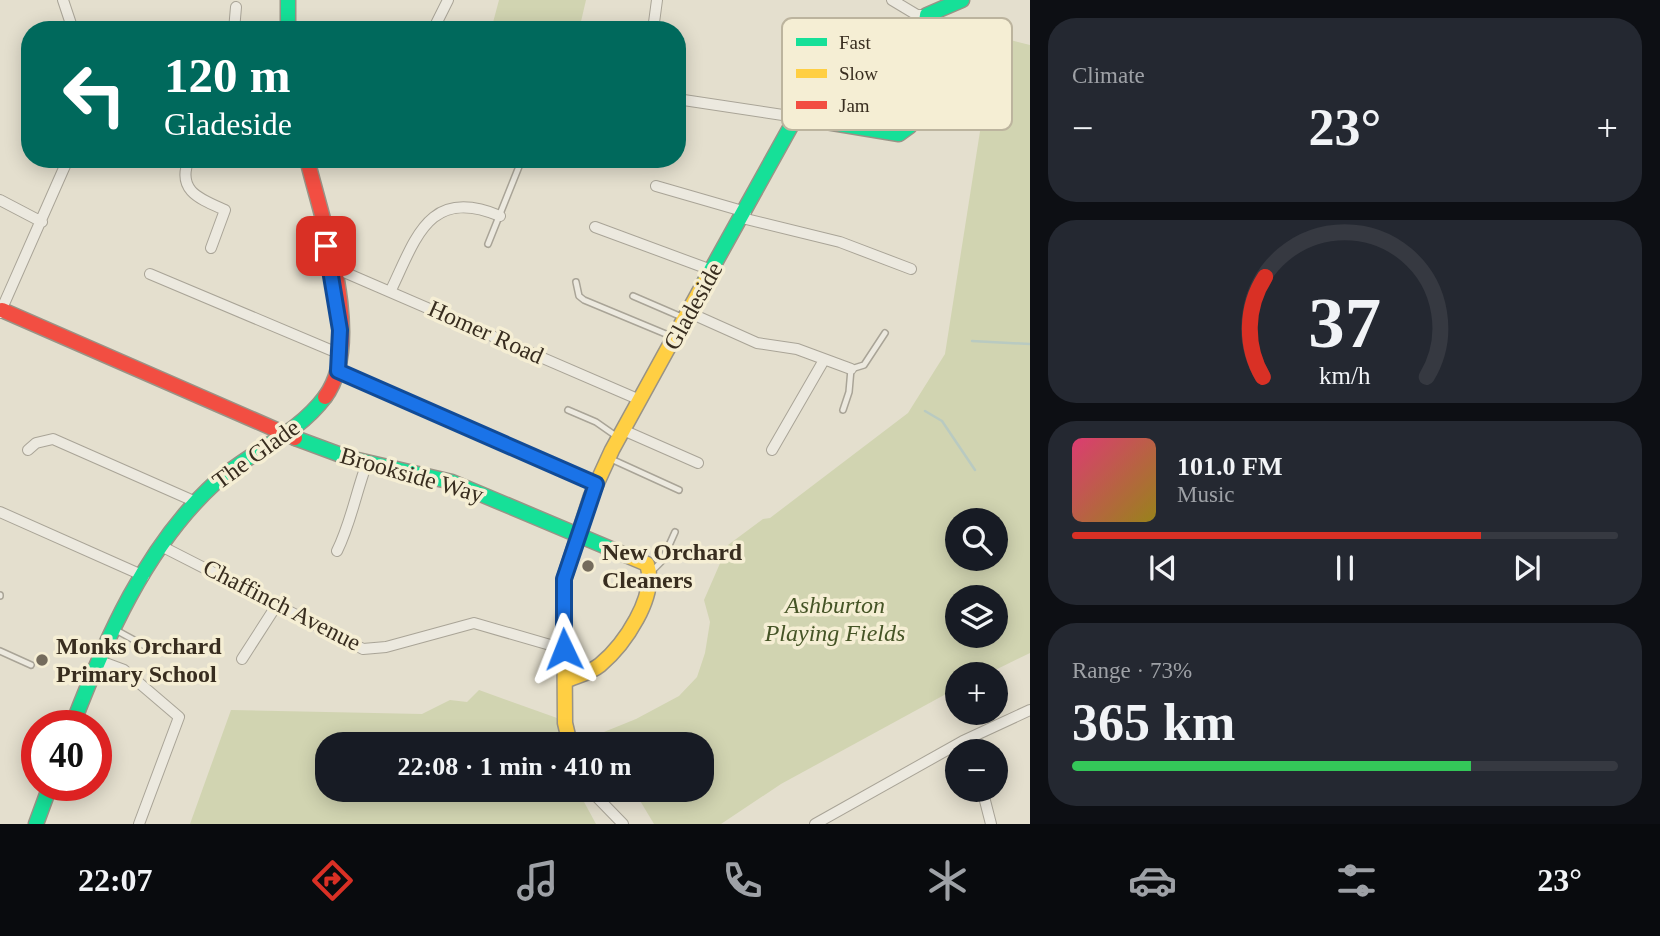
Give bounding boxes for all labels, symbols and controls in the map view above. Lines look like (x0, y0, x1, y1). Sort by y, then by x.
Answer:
legend (782, 18, 1012, 130)
text: Fast (839, 32, 871, 53)
text: 120 m (164, 48, 291, 103)
icon: left (49, 49, 140, 140)
text: Slow (839, 63, 878, 84)
text: Climate (1072, 63, 1145, 88)
text: Jam (839, 95, 870, 116)
text: 23° (1309, 99, 1381, 156)
text: Gladeside (164, 106, 292, 142)
text: − (1072, 107, 1093, 149)
text: + (1597, 107, 1618, 149)
pin (296, 216, 356, 276)
icon: arrive (307, 227, 345, 265)
street label: Gladeside (658, 258, 728, 354)
text: 37 (1309, 283, 1381, 364)
street label: Homer Road (424, 295, 548, 369)
text: km/h (1319, 362, 1371, 389)
street label: The Glade (208, 414, 304, 494)
street label: Brookside Way (337, 442, 487, 508)
text: 101.0 FM (1177, 452, 1282, 481)
text: Music (1177, 482, 1235, 507)
map controls (945, 508, 1008, 802)
button: search (945, 508, 1008, 571)
place label: New Orchard Cleaners (602, 539, 743, 593)
icon: previous (1144, 549, 1182, 587)
icon: pause (1326, 549, 1364, 587)
icon: next (1508, 549, 1546, 587)
street label: Chaffinch Avenue (199, 554, 365, 656)
marker: New Orchard Cleaners (580, 558, 596, 574)
button: layers (945, 585, 1008, 648)
park label: Ashburton Playing Fields (764, 592, 905, 646)
position arrow (527, 612, 601, 686)
place label: Monks Orchard Primary School (56, 633, 222, 687)
marker: Monks Orchard Primary School (34, 652, 50, 668)
text: Range · 73% (1072, 658, 1192, 683)
button: + (945, 662, 1008, 725)
text: 365 km (1072, 694, 1235, 751)
speed limit sign: 40 (21, 710, 112, 801)
button: − (945, 739, 1008, 802)
text: 22:08 · 1 min · 410 m (398, 752, 632, 781)
icon: directions (308, 856, 357, 905)
icon: music (513, 856, 562, 905)
icon: phone (718, 856, 767, 905)
icon: climate (923, 856, 972, 905)
icon: car (1128, 856, 1177, 905)
icon: filters (1332, 856, 1381, 905)
text: 22:07 (78, 862, 153, 898)
text: 23° (1537, 862, 1582, 898)

